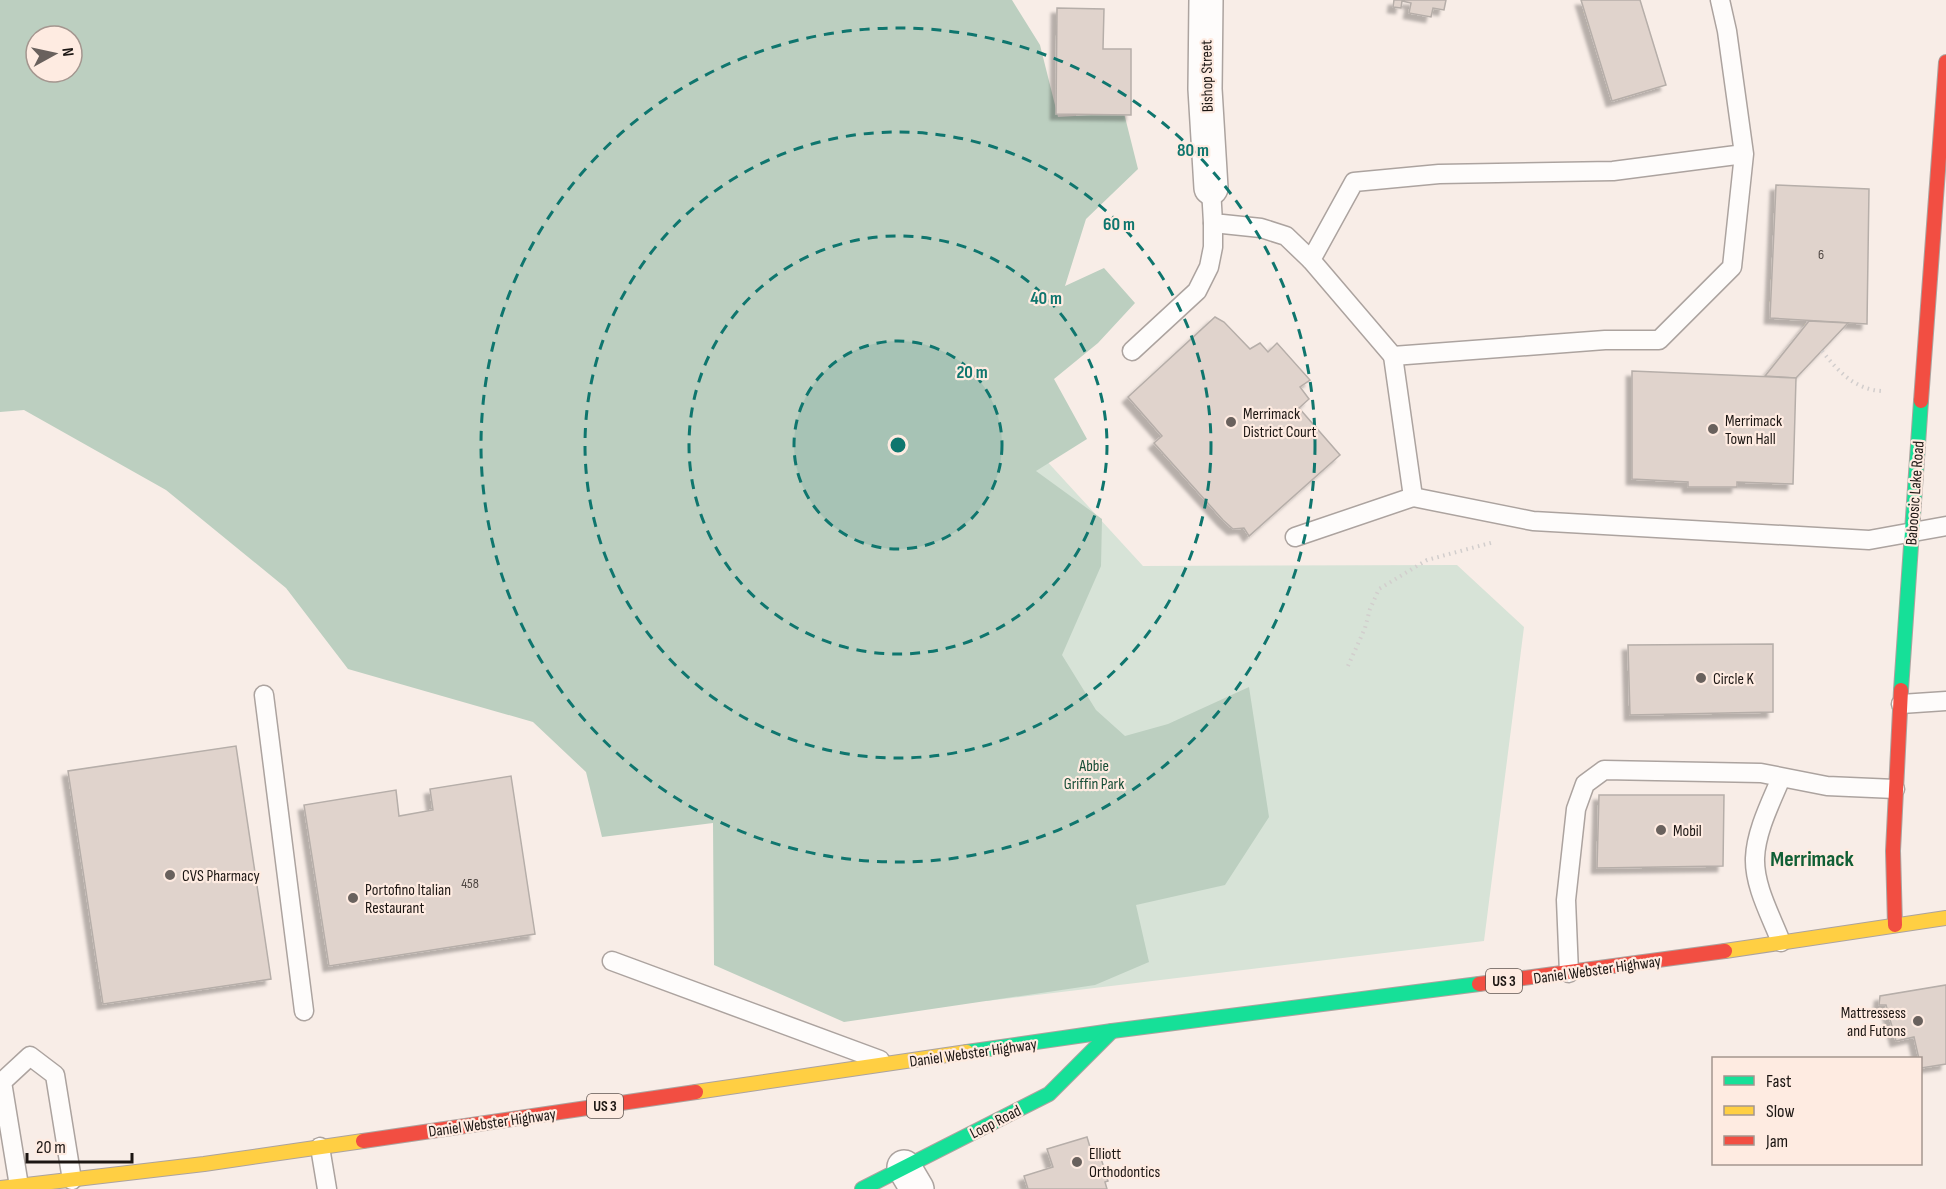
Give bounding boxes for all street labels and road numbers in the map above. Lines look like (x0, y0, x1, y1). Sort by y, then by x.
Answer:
street label: Bishop Street (1197, 40, 1218, 112)
street label: Baboosic Lake Road (1902, 440, 1929, 546)
street label: Daniel Webster Highway (1532, 952, 1662, 989)
road number: US 3 (1486, 969, 1522, 993)
street label: Daniel Webster Highway (908, 1035, 1038, 1072)
road number: US 3 (587, 1094, 623, 1118)
street label: Loop Road (967, 1101, 1024, 1143)
street label: Daniel Webster Highway (427, 1105, 557, 1142)

